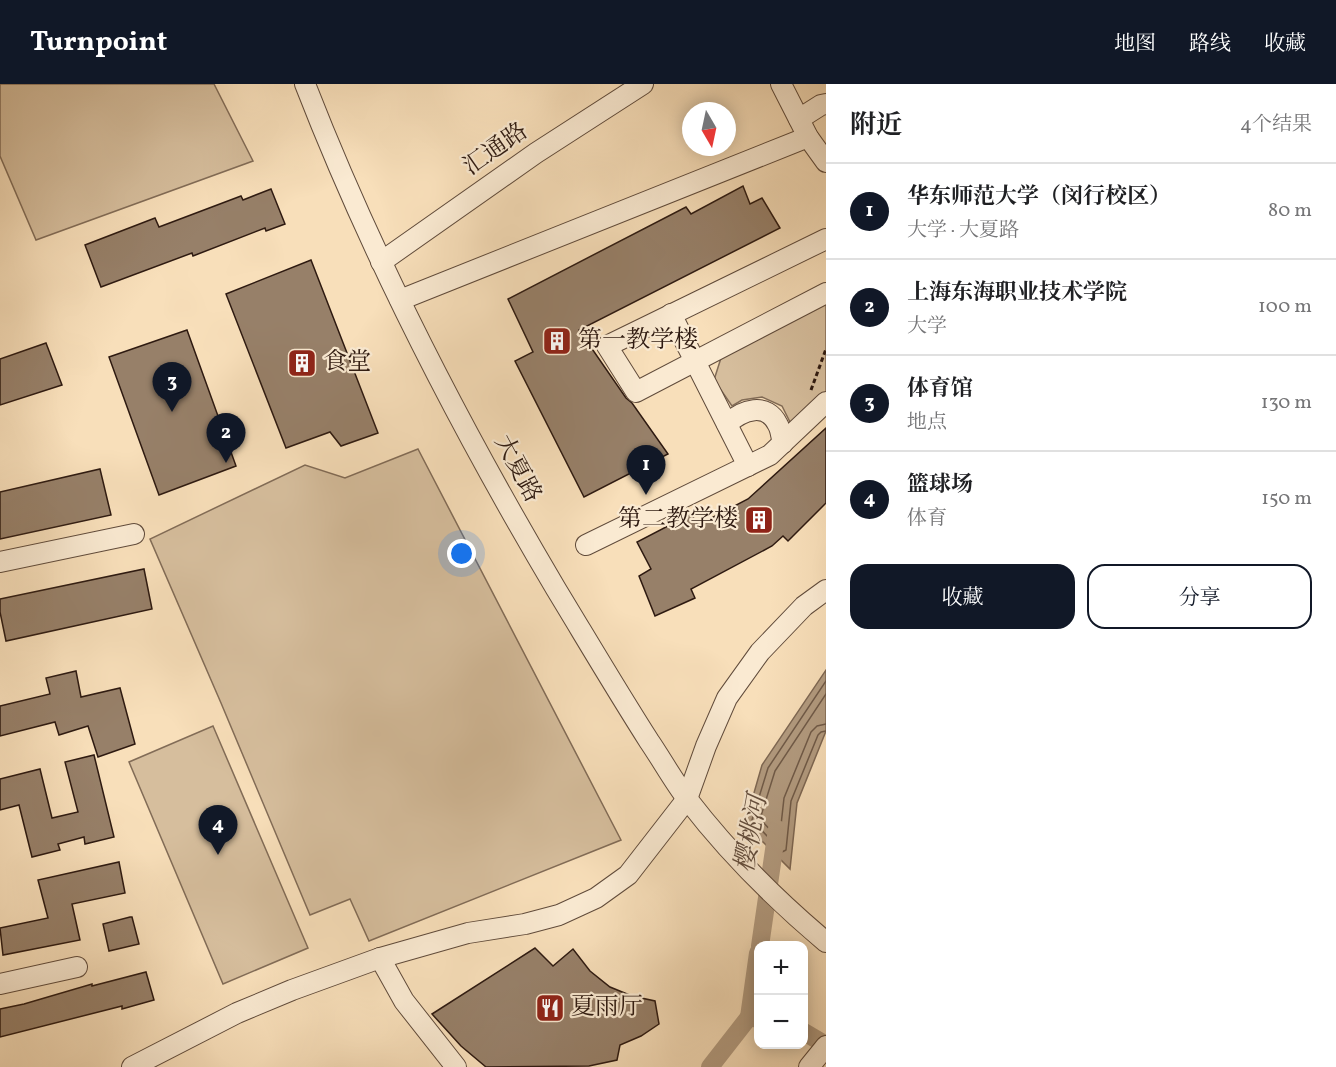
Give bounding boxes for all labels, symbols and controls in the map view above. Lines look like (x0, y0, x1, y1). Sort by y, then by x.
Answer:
text: Turnpoint (30, 23, 167, 62)
text: 地图 (1114, 30, 1156, 59)
text: 路线 (1189, 30, 1231, 59)
text: 收藏 (1264, 30, 1306, 59)
north arrow (682, 102, 736, 156)
text: 附近 (850, 108, 902, 144)
text: 4个结果 (1240, 111, 1312, 139)
street label: 汇通路 (457, 115, 535, 185)
text: 华东师范大学（闵行校区） (907, 182, 1171, 213)
text: 1 (865, 197, 874, 225)
text: 80 m (1268, 197, 1312, 225)
text: 大学 · 大夏路 (907, 217, 1019, 245)
text: 上海东海职业技术学院 (907, 278, 1127, 309)
text: 2 (864, 293, 875, 321)
text: 100 m (1258, 293, 1312, 321)
text: 大学 (907, 313, 947, 341)
place label: 第一教学楼 (578, 324, 698, 358)
building icon: 第一教学楼 (541, 325, 573, 357)
place label: 食堂 (323, 346, 371, 380)
building icon: 食堂 (286, 347, 318, 379)
pin: 3 (152, 362, 192, 412)
text: 体育馆 (907, 374, 973, 405)
text: 3 (864, 389, 875, 417)
text: 130 m (1261, 389, 1312, 417)
text: 地点 (907, 409, 947, 437)
pin: 2 (206, 414, 246, 463)
street label: 大夏路 (485, 429, 549, 509)
pin: 1 (626, 446, 666, 495)
text: 篮球场 (907, 470, 973, 501)
text: 4 (863, 485, 876, 513)
text: 150 m (1261, 485, 1312, 513)
place label: 第二教学楼 (618, 503, 738, 537)
building icon: 第二教学楼 (743, 504, 775, 536)
text: 体育 (907, 505, 947, 533)
your location (447, 539, 476, 568)
button: 收藏 (850, 564, 1075, 629)
button: 分享 (1087, 564, 1312, 629)
water label: 樱桃河 (727, 789, 777, 876)
pin: 4 (198, 806, 238, 855)
map controls (754, 941, 808, 1049)
button: + (754, 941, 808, 995)
place label: 夏雨厅 (571, 991, 643, 1025)
restaurant icon: 夏雨厅 (534, 992, 566, 1024)
button: − (754, 995, 808, 1049)

